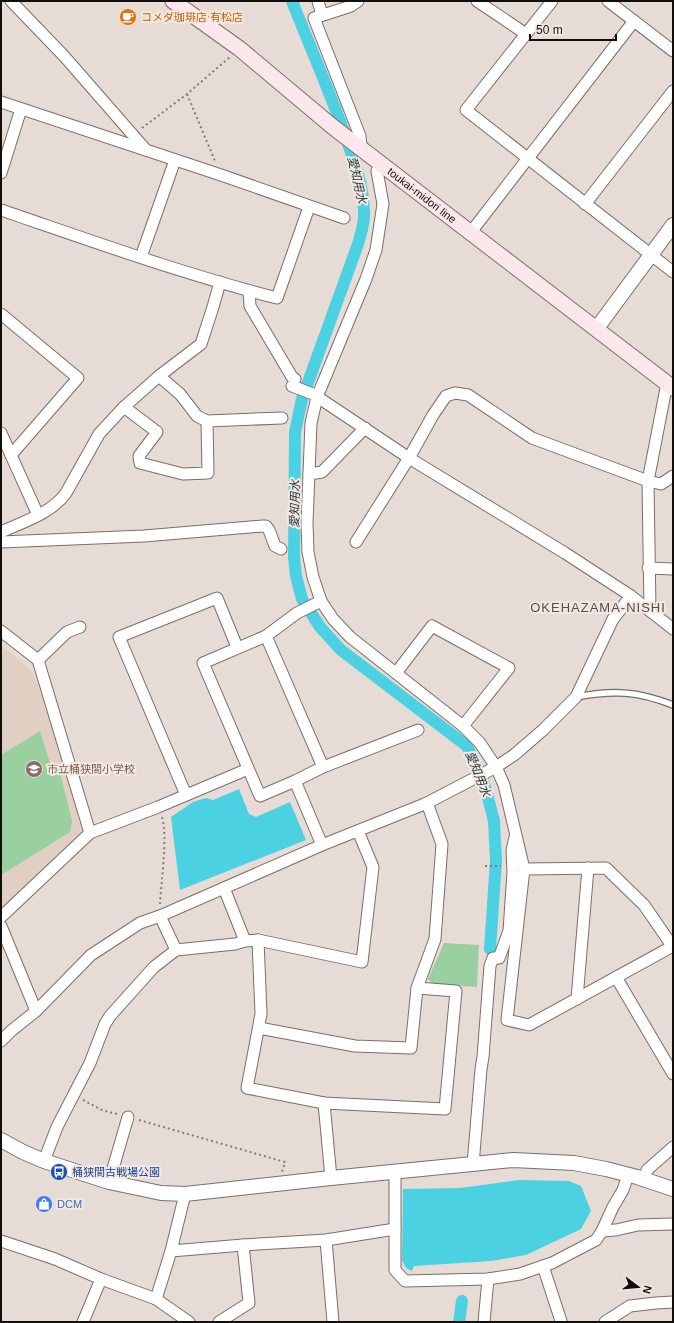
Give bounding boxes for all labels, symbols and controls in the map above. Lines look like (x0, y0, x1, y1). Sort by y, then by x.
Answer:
cafe icon: コメダ珈琲店 有松店 (118, 7, 138, 27)
place label: コメダ珈琲店 有松店 (141, 11, 243, 23)
scale bar (530, 16, 616, 42)
text: 50 m (536, 23, 563, 37)
water label: 愛知用水 (345, 155, 370, 207)
street label: toukai-midori line (385, 165, 459, 225)
water label: 愛知用水 (288, 478, 302, 528)
district label: OKEHAZAMA-NISHI (530, 600, 666, 615)
water label: 愛知用水 (463, 749, 494, 801)
school or university icon: 市立桶狭間小学校 (24, 759, 44, 779)
place label: 市立桶狭間小学校 (47, 763, 135, 775)
bus stop icon: 桶狭間古戦場公園 (49, 1162, 69, 1182)
place label: 桶狭間古戦場公園 (72, 1166, 160, 1178)
shop icon: DCM (34, 1194, 54, 1214)
place label: DCM (57, 1198, 82, 1210)
north arrow (618, 1267, 658, 1307)
text: N (641, 1284, 654, 1295)

